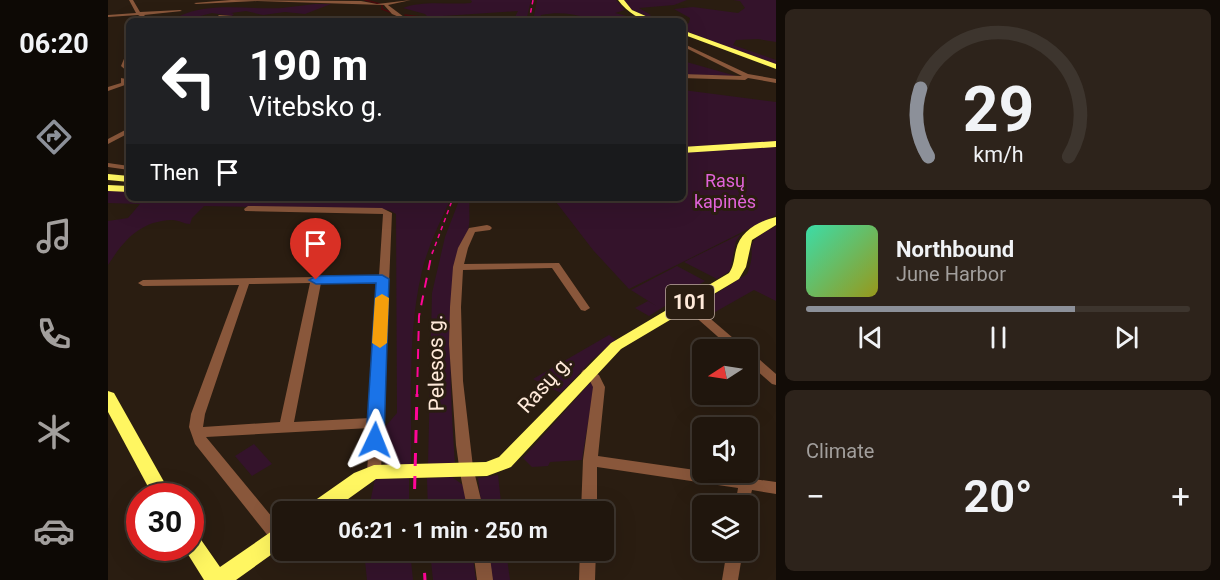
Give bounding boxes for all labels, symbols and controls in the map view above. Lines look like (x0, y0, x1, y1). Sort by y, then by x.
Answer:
text: 06:20 (19, 28, 89, 60)
text: 190 m (249, 41, 368, 90)
icon: left (150, 42, 228, 120)
text: 29 (962, 73, 1034, 146)
text: Vitebsko g. (249, 91, 383, 123)
icon: directions (33, 116, 75, 158)
text: km/h (973, 142, 1023, 167)
icon: arrive (211, 156, 244, 189)
text: Then (150, 160, 199, 185)
park label: Rasų kapinės (694, 170, 756, 212)
icon: music (33, 215, 75, 257)
pin (290, 218, 341, 280)
icon: arrive (299, 227, 332, 260)
text: Northbound (896, 237, 1014, 262)
text: June Harbor (896, 262, 1006, 286)
road number: 101 (666, 285, 714, 319)
icon: phone (33, 313, 75, 355)
street label: Pelesos g. (423, 314, 449, 412)
icon: previous (854, 321, 887, 354)
icon: pause (982, 321, 1015, 354)
icon: next (1110, 321, 1143, 354)
north arrow (692, 339, 758, 405)
map controls (692, 339, 758, 561)
street label: Rasų g. (513, 350, 577, 418)
position arrow (343, 408, 407, 472)
icon: climate (33, 411, 75, 453)
button: sound (692, 417, 758, 483)
text: Climate (806, 439, 874, 463)
text: 20° (963, 470, 1033, 523)
text: − (806, 477, 825, 516)
text: + (1171, 477, 1190, 516)
speed limit sign: 30 (126, 483, 204, 561)
button: layers (692, 495, 758, 561)
icon: car (33, 510, 75, 552)
text: 06:21 · 1 min · 250 m (338, 518, 548, 543)

